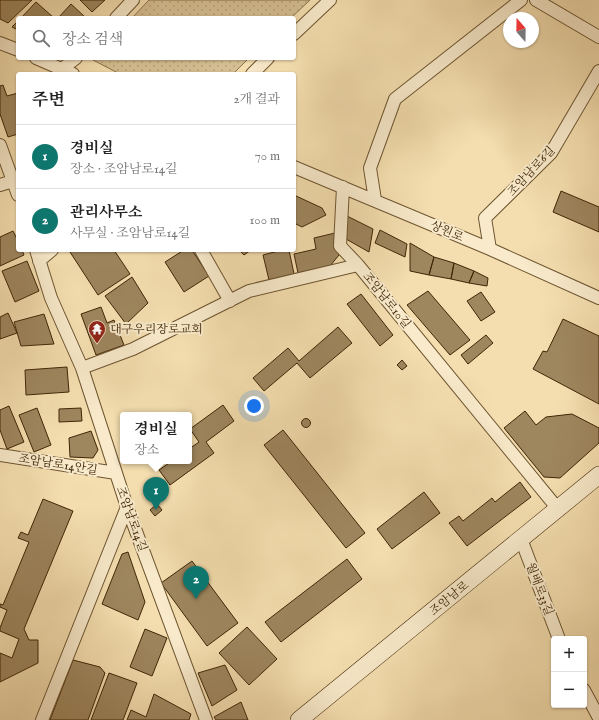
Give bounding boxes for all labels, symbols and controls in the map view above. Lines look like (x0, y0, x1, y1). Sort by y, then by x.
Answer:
north arrow (503, 12, 539, 48)
search box (16, 16, 296, 60)
icon: search (30, 27, 52, 49)
text: 장소 검색 (62, 30, 123, 49)
text: 주변 (32, 90, 65, 111)
text: 2개 결과 (233, 91, 280, 108)
text: 경비실 (70, 139, 113, 158)
street label: 조암남로6길 (504, 143, 558, 200)
text: 1 (43, 148, 47, 165)
text: 70 m (255, 148, 280, 165)
text: 장소 · 조암남로14길 (70, 161, 178, 178)
text: 관리사무소 (70, 203, 142, 222)
text: 2 (42, 212, 48, 229)
text: 100 m (250, 212, 280, 229)
street label: 상원로 (428, 218, 466, 245)
text: 사무실 · 조암남로14길 (70, 225, 190, 242)
street label: 조암남로10길 (359, 269, 414, 332)
temple icon: 대구우리장로교회 (87, 319, 107, 344)
place label: 대구우리장로교회 (110, 322, 203, 337)
your location (244, 396, 264, 416)
popup (120, 412, 192, 464)
text: 경비실 (134, 420, 178, 439)
text: 장소 (134, 442, 159, 459)
street label: 조암남로14안길 (17, 451, 99, 478)
pin: 1 (143, 477, 169, 510)
street label: 조암남로14길 (113, 485, 150, 554)
street label: 월배로33길 (523, 561, 556, 618)
pin: 2 (183, 566, 209, 599)
street label: 조암남로 (427, 578, 472, 619)
map controls (551, 636, 587, 708)
button: + (551, 636, 587, 672)
button: − (551, 672, 587, 708)

